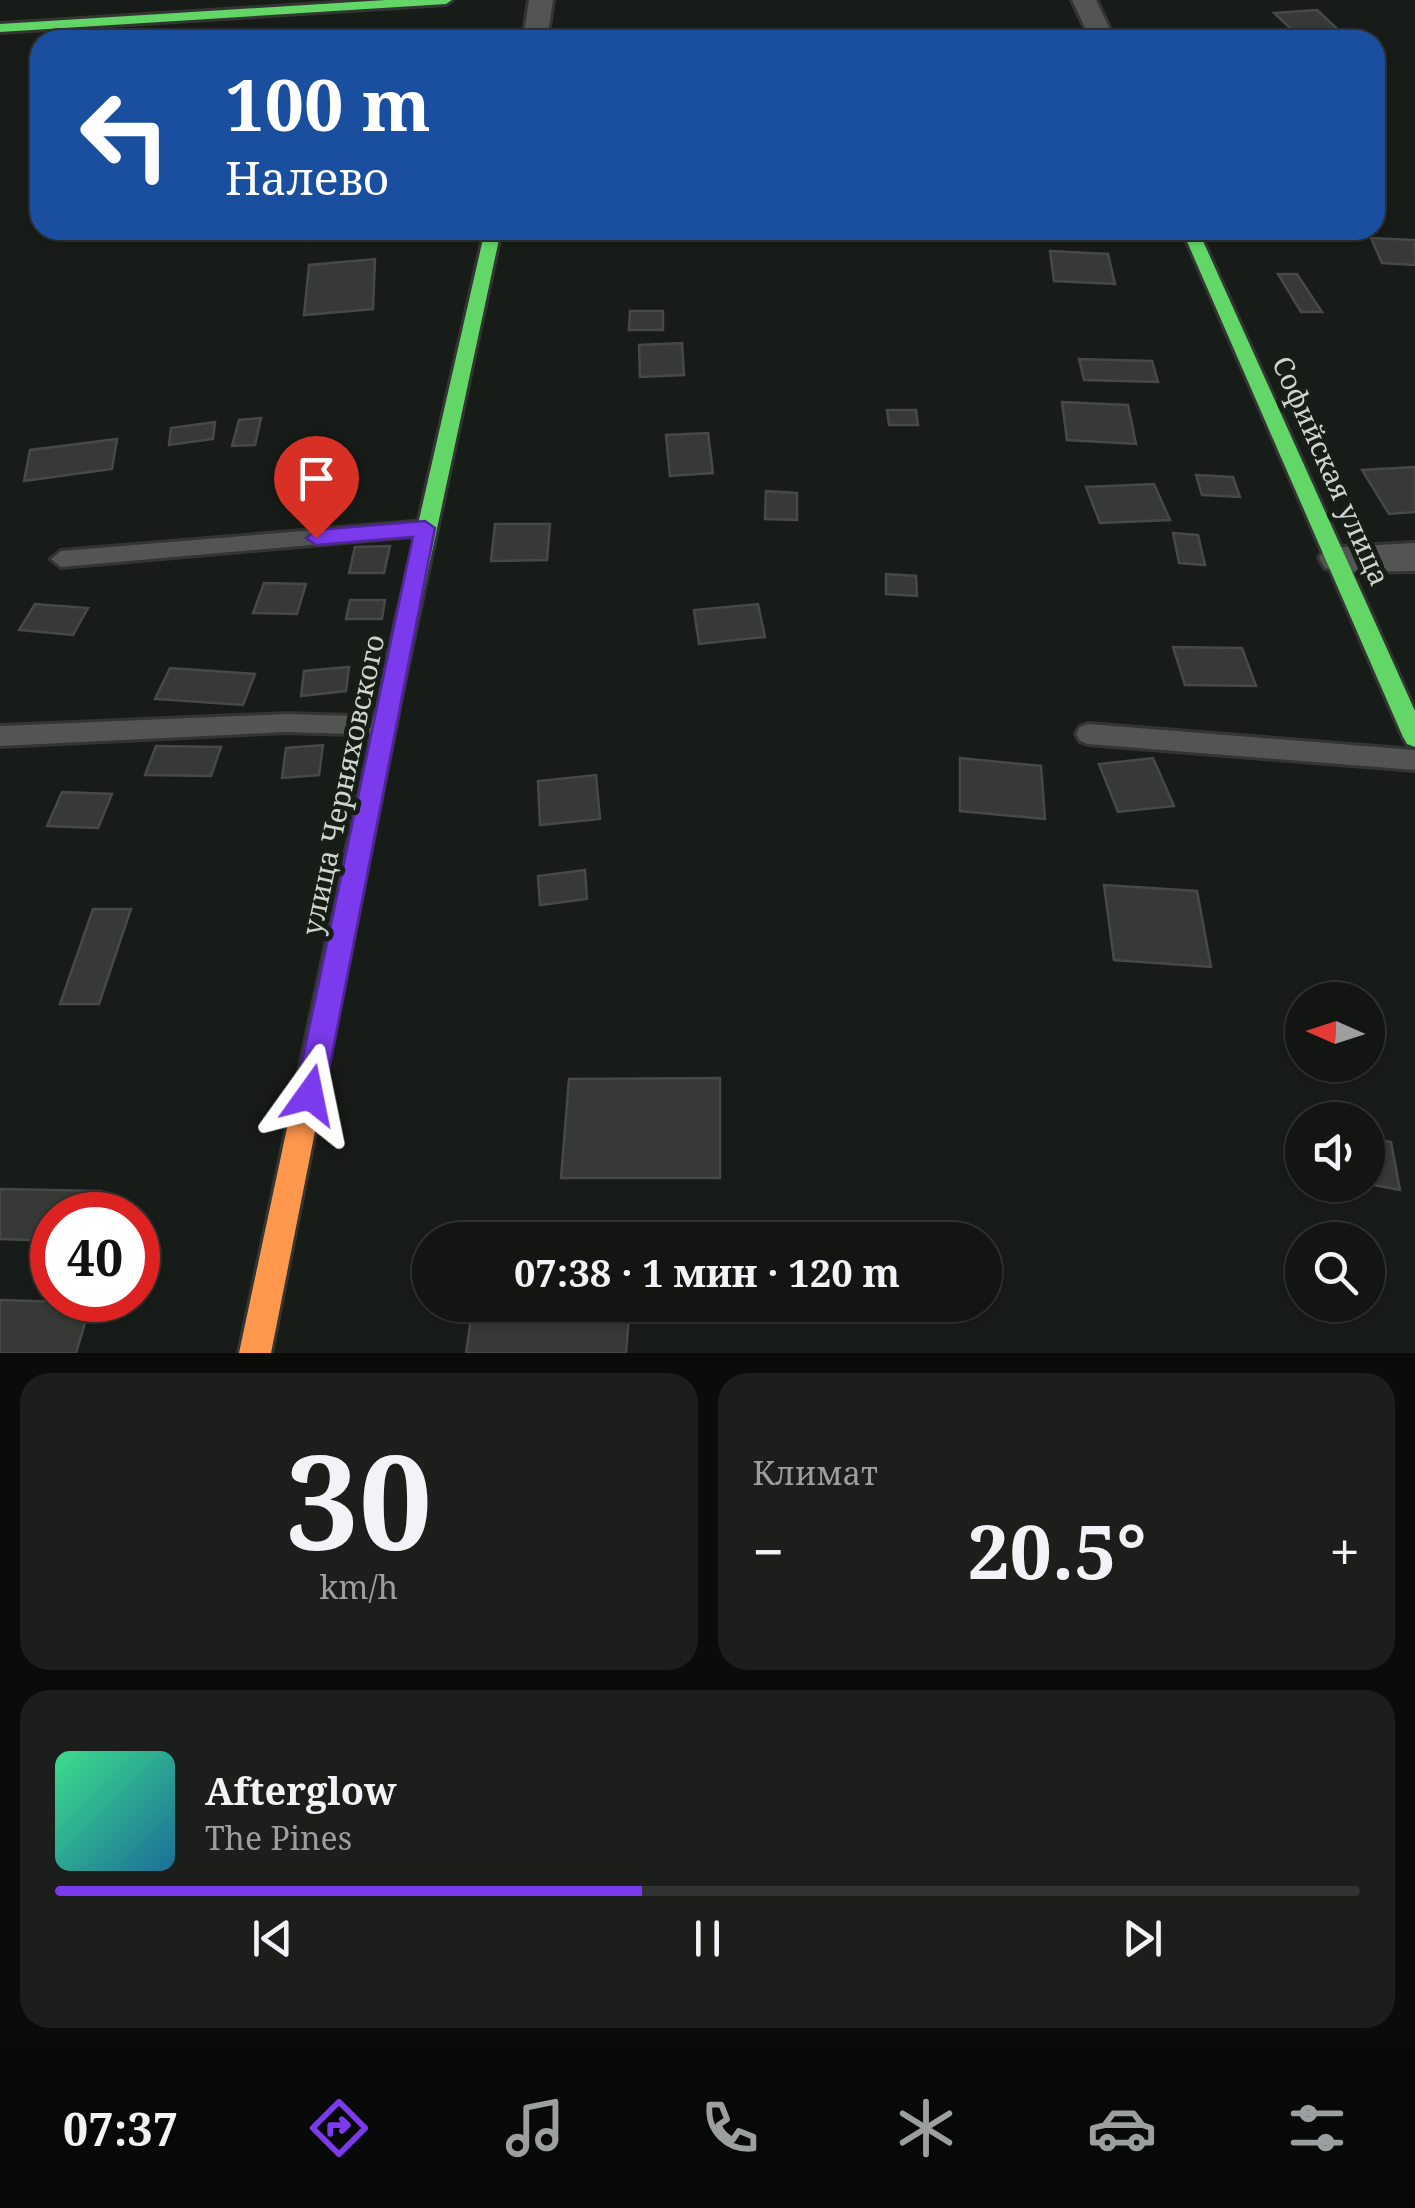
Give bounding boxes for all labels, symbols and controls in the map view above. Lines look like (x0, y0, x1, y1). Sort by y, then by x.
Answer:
text: 100 m (225, 56, 431, 152)
icon: left (60, 70, 190, 200)
text: Налево (225, 147, 389, 208)
street label: Софийская улица (1264, 350, 1400, 591)
pin (274, 436, 359, 539)
icon: arrive (289, 451, 344, 506)
street label: улица Черняховского (292, 631, 392, 939)
north arrow (1285, 982, 1385, 1082)
map controls (1285, 982, 1385, 1322)
position arrow (258, 1043, 362, 1147)
button: sound (1285, 1102, 1385, 1202)
speed limit sign: 40 (30, 1192, 160, 1322)
button: search (1285, 1222, 1385, 1322)
text: 07:38 · 1 мин · 120 m (514, 1246, 900, 1298)
text: 30 (285, 1411, 432, 1588)
text: Климат (753, 1451, 878, 1494)
text: 20.5° (967, 1499, 1146, 1601)
text: − (753, 1513, 784, 1588)
text: + (1329, 1513, 1360, 1588)
text: km/h (320, 1565, 398, 1608)
text: Afterglow (205, 1764, 397, 1816)
text: The Pines (205, 1816, 352, 1859)
icon: previous (245, 1911, 300, 1966)
icon: pause (680, 1911, 735, 1966)
icon: next (1115, 1911, 1170, 1966)
icon: directions (304, 2093, 374, 2163)
icon: music (500, 2093, 570, 2163)
icon: phone (695, 2093, 765, 2163)
icon: climate (891, 2093, 961, 2163)
icon: car (1087, 2093, 1157, 2163)
icon: filters (1282, 2093, 1352, 2163)
text: 07:37 (63, 2098, 178, 2159)

